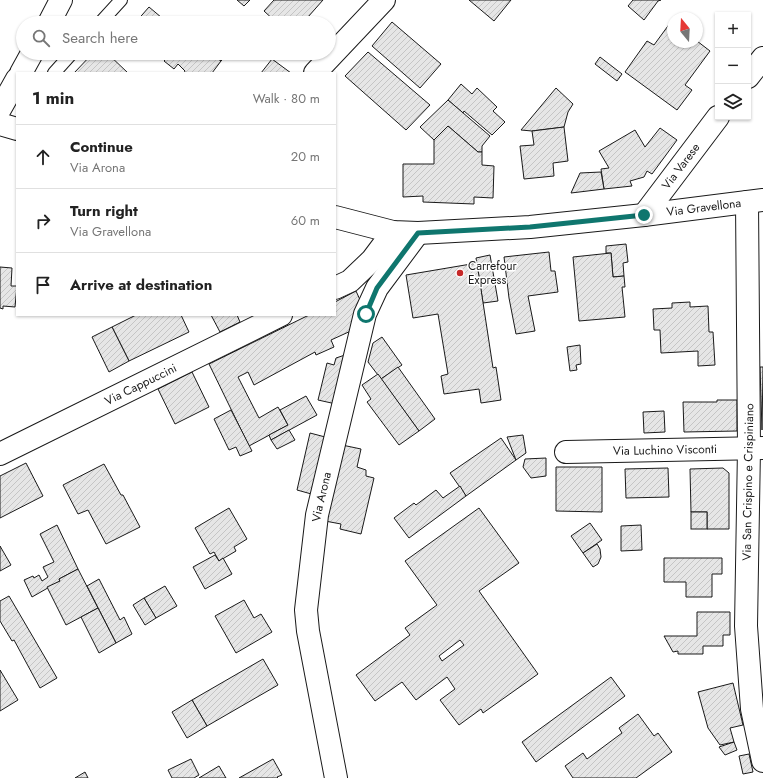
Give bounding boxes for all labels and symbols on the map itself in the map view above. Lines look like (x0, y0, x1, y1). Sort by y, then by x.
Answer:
north arrow (667, 12, 703, 48)
street label: Via Varese (657, 139, 704, 193)
street label: Via Gravellona (665, 194, 742, 221)
route end (635, 206, 653, 224)
place label: Carrefour Express (468, 257, 518, 289)
marker: Carrefour Express (455, 268, 465, 278)
route start (357, 305, 375, 323)
street label: Via Cappuccini (102, 359, 180, 410)
street label: Via San Crispino e Crispiniano (738, 403, 758, 561)
street label: Via Luchino Visconti (613, 440, 717, 460)
street label: Via Arona (307, 470, 336, 523)

